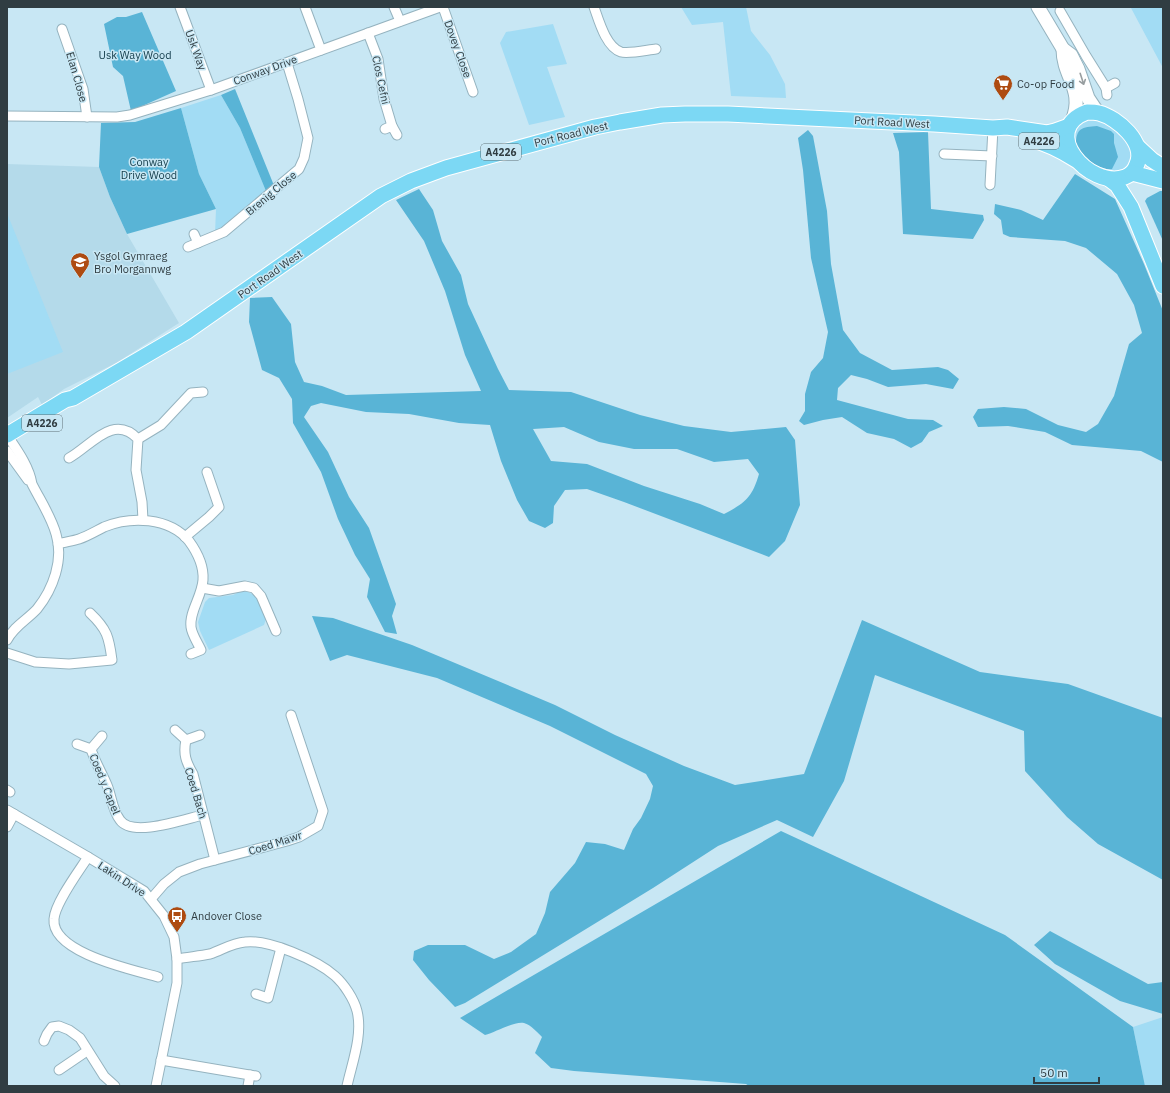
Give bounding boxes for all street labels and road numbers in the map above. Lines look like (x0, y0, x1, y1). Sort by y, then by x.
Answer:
street label: Dovey Close (441, 18, 475, 80)
street label: Usk Way (182, 28, 210, 73)
street label: Elan Close (63, 50, 91, 104)
street label: Conway Drive (231, 52, 299, 88)
street label: Clos Cefni (369, 54, 393, 106)
street label: Port Road West (854, 113, 930, 131)
street label: Port Road West (533, 118, 610, 150)
road number: A4226 (1019, 133, 1059, 149)
road number: A4226 (481, 144, 521, 160)
street label: Brenig Close (243, 168, 299, 218)
street label: Port Road West (235, 246, 305, 301)
road number: A4226 (22, 415, 62, 431)
street label: Coed y Capel (86, 752, 124, 816)
street label: Coed Bach (182, 766, 210, 820)
street label: Coed Mawr (247, 828, 303, 858)
street label: Lakin Drive (95, 858, 149, 900)

